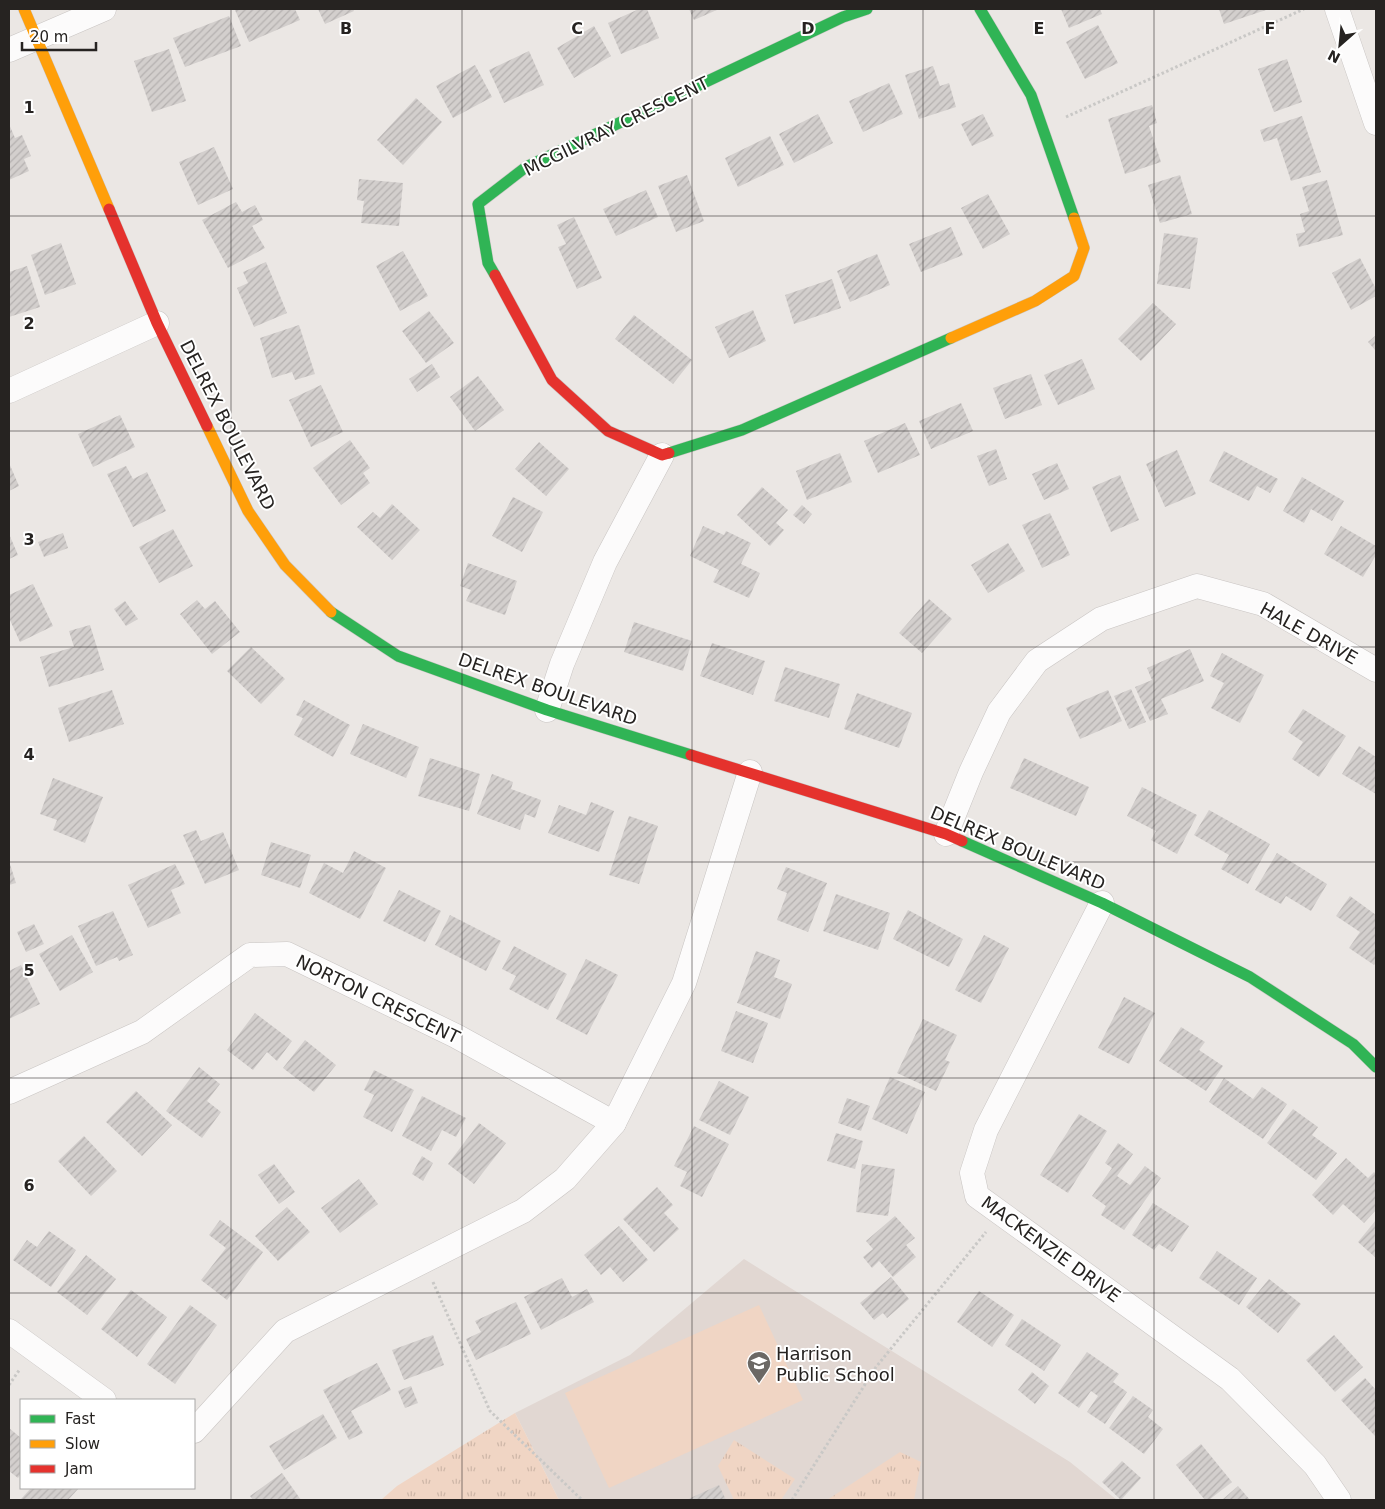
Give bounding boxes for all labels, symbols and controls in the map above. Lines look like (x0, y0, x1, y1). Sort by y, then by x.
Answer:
text: B (340, 19, 352, 38)
text: C (571, 19, 583, 38)
text: D (801, 19, 815, 38)
text: E (1034, 19, 1044, 38)
text: F (1265, 19, 1275, 38)
scale bar (22, 20, 96, 52)
north arrow (1315, 20, 1365, 70)
text: 20 m (30, 28, 68, 46)
text: N (1325, 47, 1343, 66)
street label: MCGILVRAY CRESCENT (520, 72, 713, 180)
text: 1 (23, 98, 35, 117)
text: 2 (23, 314, 35, 333)
street label: DELREX BOULEVARD (176, 337, 280, 513)
text: 3 (23, 530, 35, 549)
street label: HALE DRIVE (1257, 598, 1361, 668)
street label: DELREX BOULEVARD (456, 648, 640, 730)
text: 4 (23, 745, 35, 764)
street label: DELREX BOULEVARD (927, 802, 1109, 894)
street label: NORTON CRESCENT (293, 950, 464, 1048)
text: 5 (23, 961, 35, 980)
text: 6 (23, 1176, 35, 1195)
street label: MACKENZIE DRIVE (977, 1191, 1125, 1307)
place label: Harrison Public School (776, 1343, 895, 1385)
school or university icon: Harrison Public School (746, 1350, 772, 1384)
legend (20, 1399, 195, 1489)
text: Fast (65, 1410, 95, 1428)
text: Slow (65, 1435, 100, 1453)
text: Jam (64, 1460, 93, 1478)

